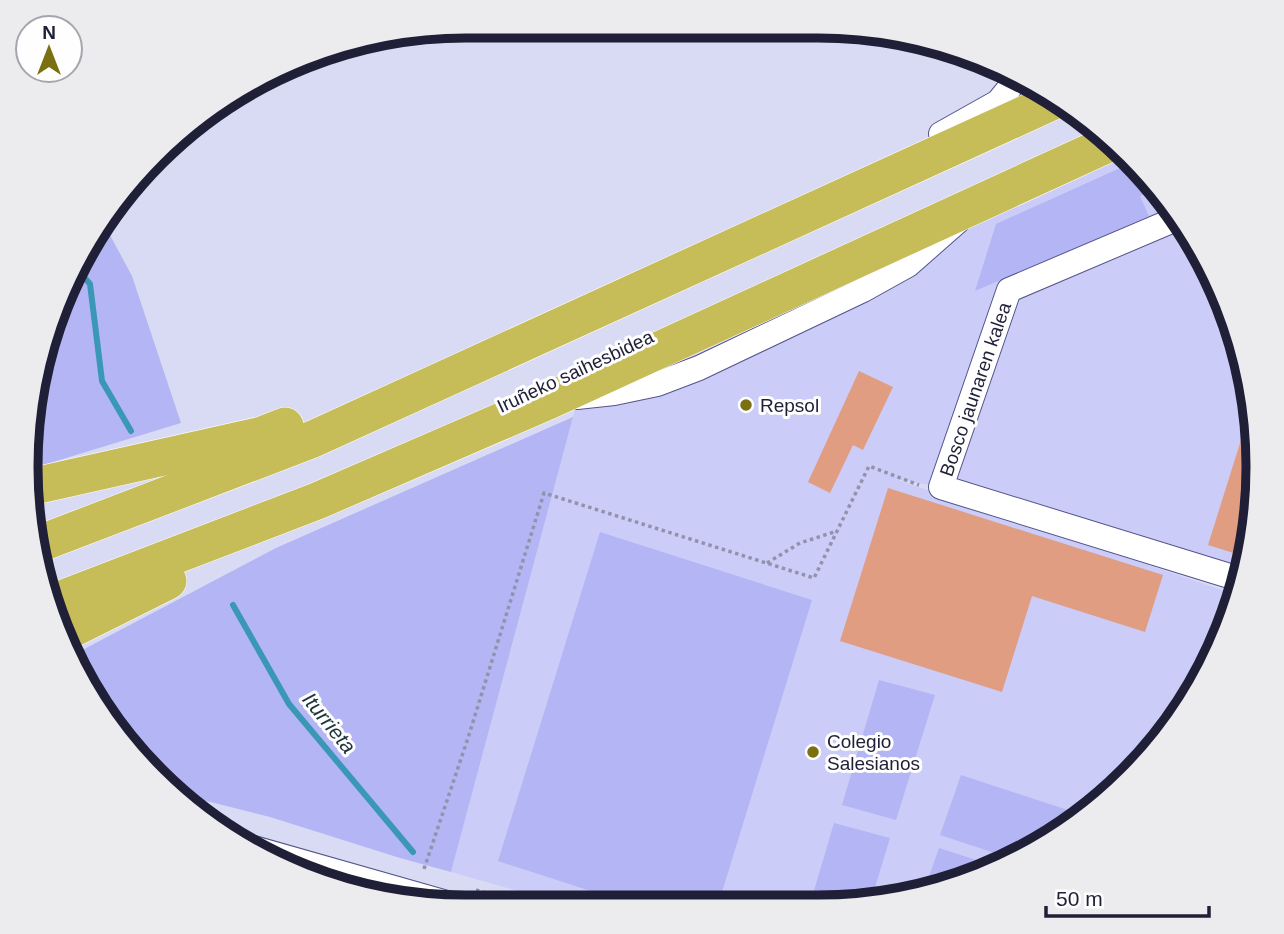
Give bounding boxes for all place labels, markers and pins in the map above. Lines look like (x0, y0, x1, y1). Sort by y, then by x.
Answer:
place label: Repsol (760, 395, 819, 416)
marker: Repsol (738, 397, 754, 413)
place label: Colegio Salesianos (827, 731, 920, 774)
marker: Colegio Salesianos (805, 744, 821, 760)

